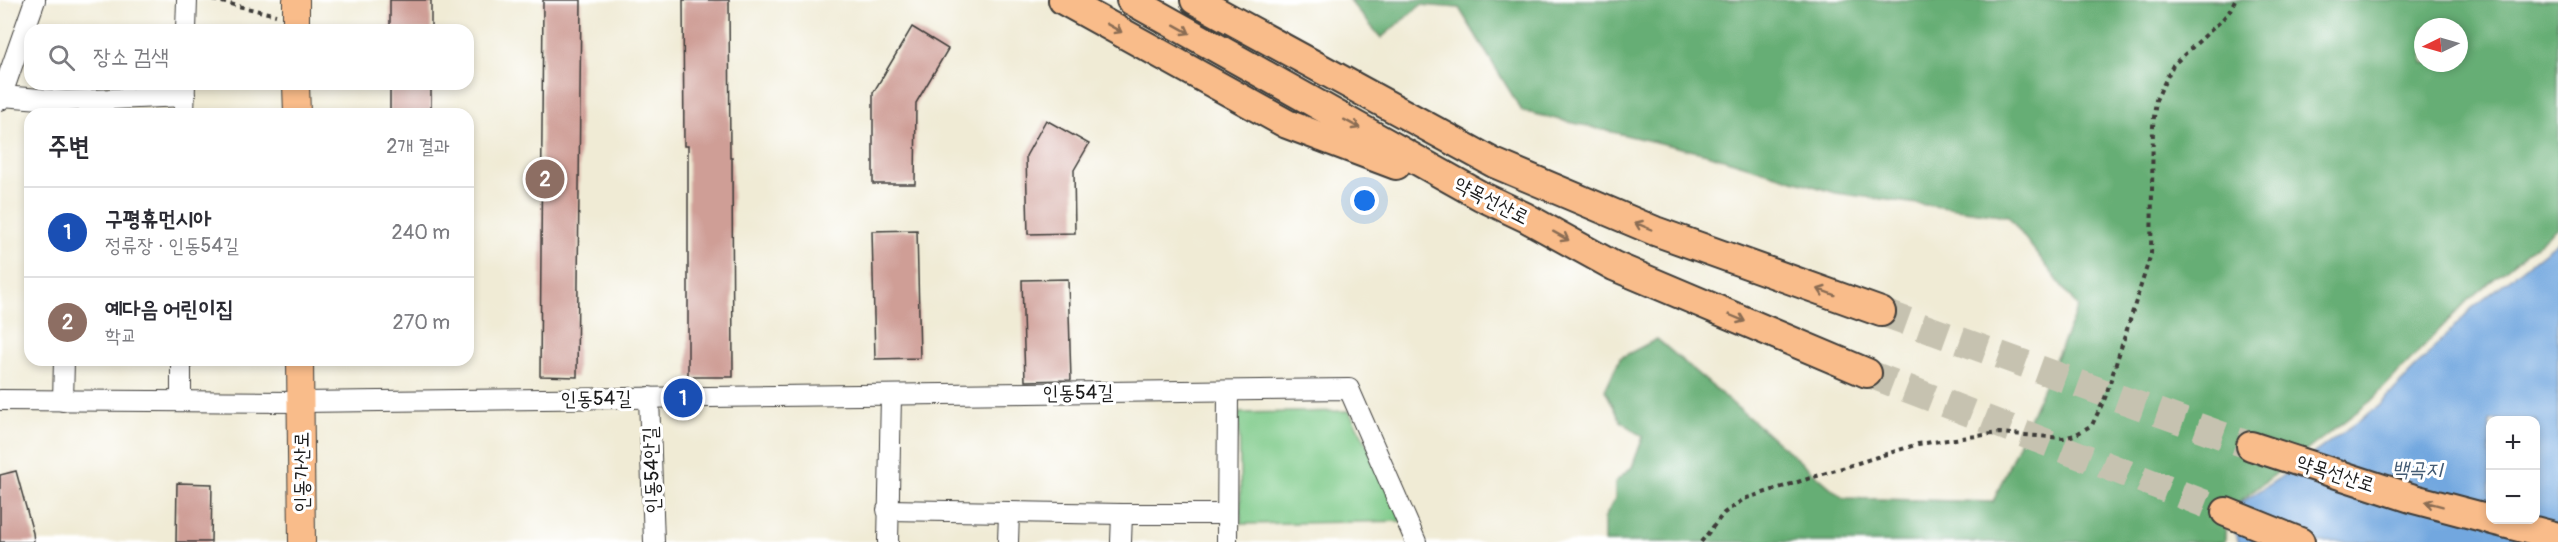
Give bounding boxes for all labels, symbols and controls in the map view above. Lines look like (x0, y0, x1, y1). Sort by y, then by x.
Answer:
north arrow (2414, 18, 2468, 72)
one-way arrow (1105, 22, 1122, 34)
one-way arrow (1173, 23, 1190, 35)
search box (24, 24, 474, 90)
icon: search (45, 41, 78, 74)
text: 장소 검색 (93, 43, 169, 71)
one-way arrow (1343, 118, 1360, 130)
text: 주변 (48, 131, 90, 163)
text: 2개 결과 (386, 134, 450, 159)
pin: 2 (526, 156, 564, 201)
street label: 약목선산로 (1450, 171, 1533, 230)
your location (1350, 186, 1379, 215)
text: 구평휴먼시아 (105, 205, 211, 233)
text: 1 (64, 220, 71, 245)
text: 240 m (391, 220, 450, 245)
one-way arrow (1634, 220, 1652, 231)
one-way arrow (1551, 231, 1569, 242)
text: 정류장 · 인동54길 (105, 233, 239, 258)
one-way arrow (1817, 286, 1836, 297)
text: 예다음 어린이집 (105, 295, 234, 323)
text: 2 (62, 310, 73, 335)
text: 270 m (392, 310, 450, 335)
one-way arrow (1728, 313, 1746, 324)
text: 학교 (105, 323, 137, 348)
pin: 1 (664, 376, 702, 420)
street label: 인동54길 (1042, 379, 1114, 406)
street label: 인동54길 (560, 385, 632, 412)
map controls (2486, 416, 2540, 524)
button: + (2486, 416, 2540, 470)
street label: 인동54안길 (637, 426, 666, 514)
street label: 인동가산로 (289, 432, 314, 512)
street label: 약목선산로 (2294, 449, 2378, 498)
water label: 백곡지 (2392, 456, 2444, 483)
button: − (2486, 470, 2540, 524)
one-way arrow (2425, 498, 2444, 510)

